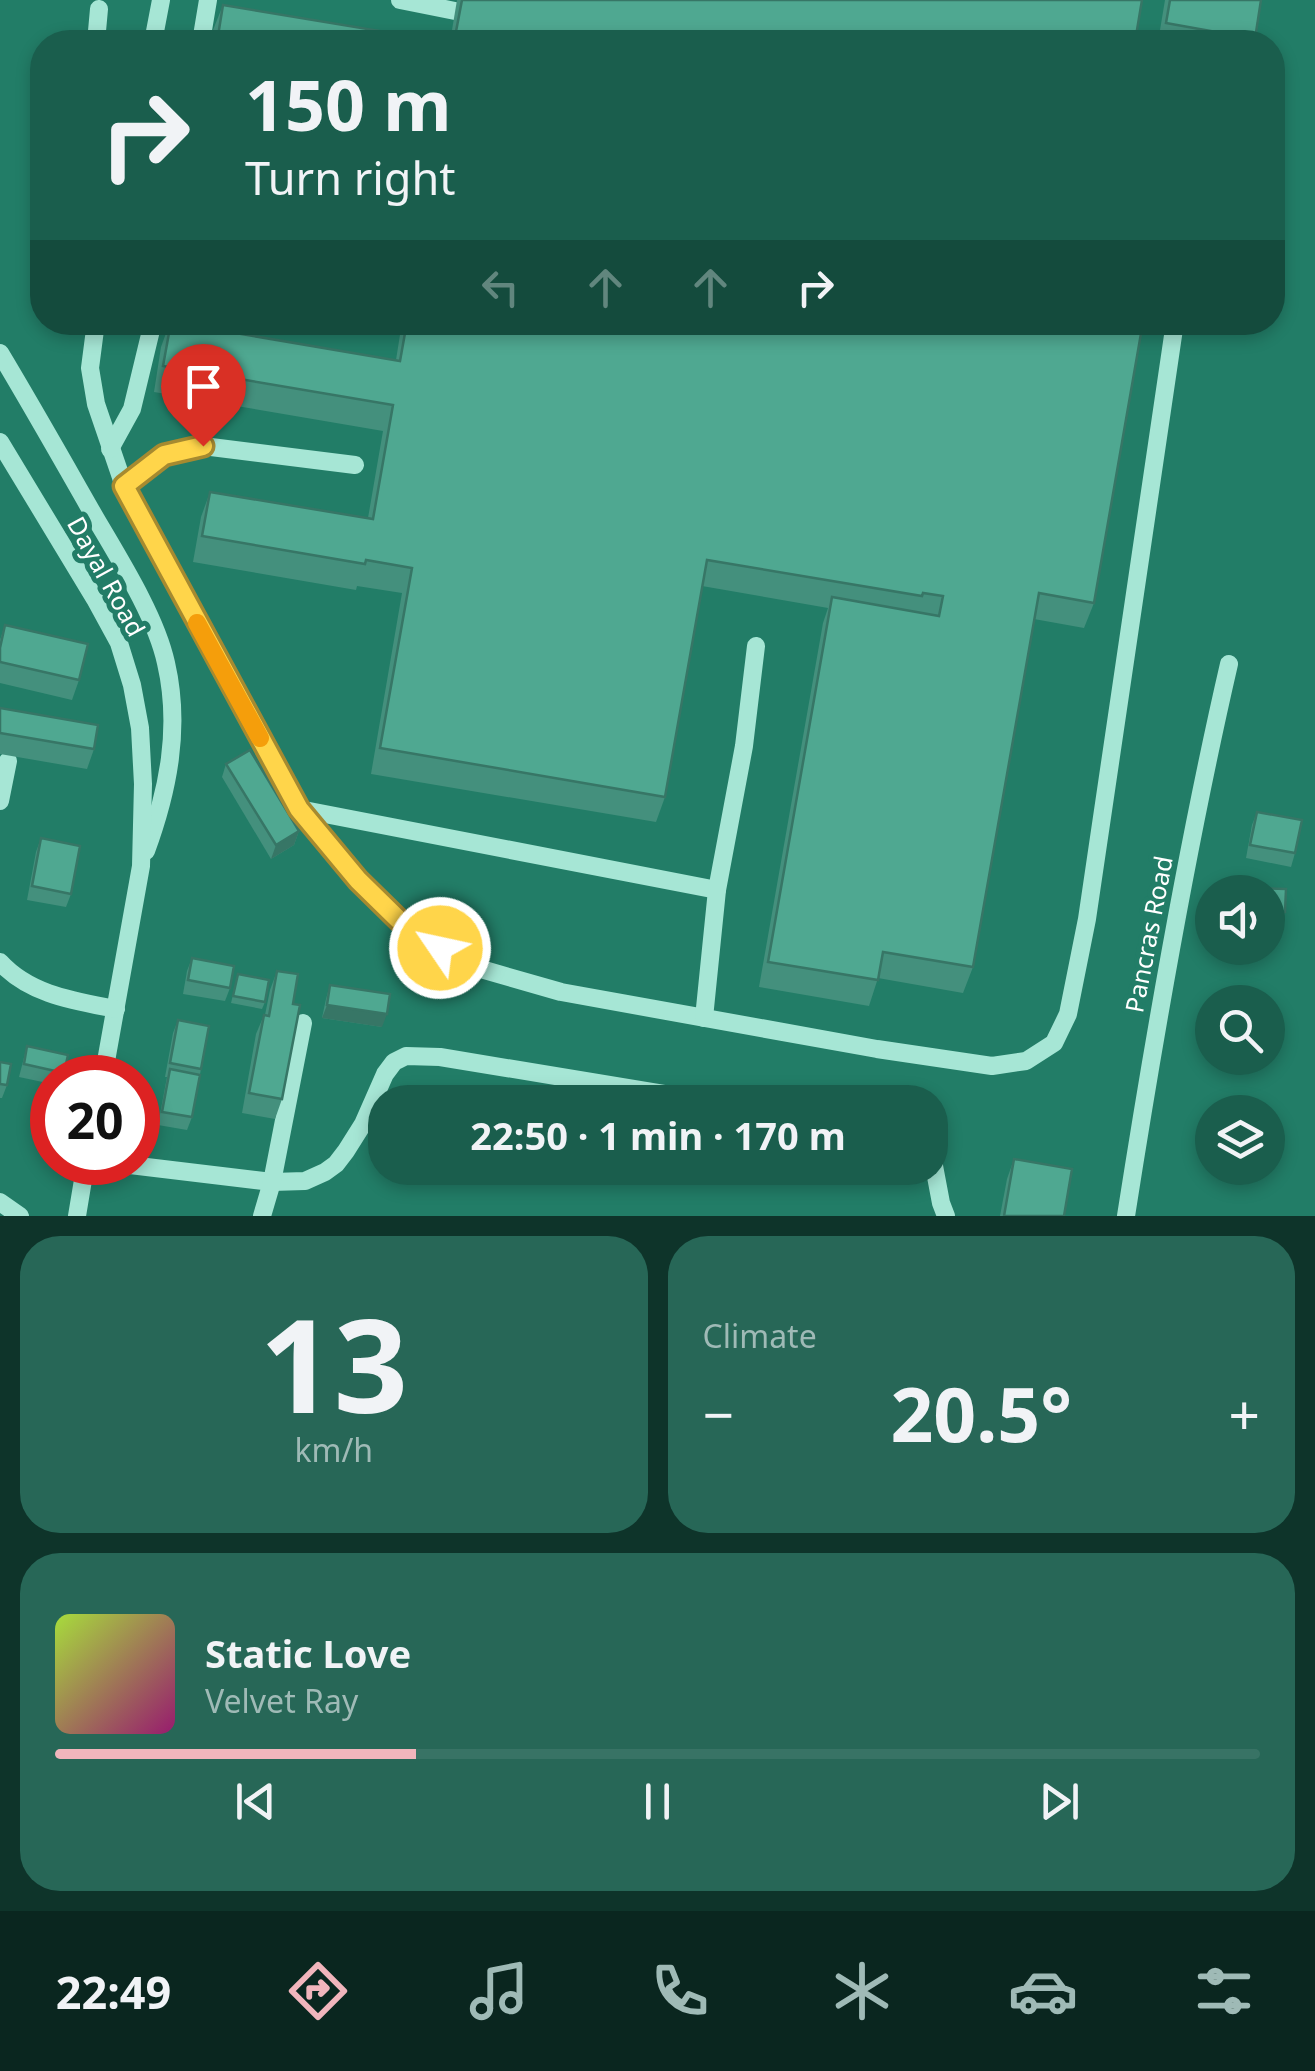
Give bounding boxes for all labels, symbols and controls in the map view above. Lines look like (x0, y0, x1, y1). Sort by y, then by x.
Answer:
text: 150 m (245, 56, 452, 152)
icon: right (80, 70, 210, 200)
text: Turn right (245, 147, 456, 208)
icon: left (473, 260, 528, 315)
icon: ahead (578, 260, 633, 315)
icon: ahead (683, 260, 738, 315)
icon: right (788, 260, 843, 315)
pin (161, 344, 246, 447)
icon: arrive (176, 359, 231, 414)
street label: Dayal Road (60, 510, 154, 642)
street label: Pancras Road (1116, 853, 1180, 1015)
map controls (1195, 875, 1285, 1185)
button: sound (1195, 875, 1285, 965)
position arrow (388, 896, 492, 1000)
button: search (1195, 985, 1285, 1075)
speed limit sign: 20 (30, 1055, 160, 1185)
button: layers (1195, 1095, 1285, 1185)
text: 22:50 · 1 min · 170 m (470, 1109, 846, 1161)
text: 13 (259, 1274, 408, 1451)
text: Climate (703, 1314, 817, 1357)
text: 20.5° (890, 1362, 1072, 1464)
text: − (703, 1376, 734, 1451)
text: + (1229, 1376, 1260, 1451)
text: km/h (294, 1428, 373, 1471)
text: Static Love (205, 1627, 411, 1679)
text: Velvet Ray (205, 1679, 358, 1722)
icon: previous (228, 1774, 283, 1829)
icon: pause (630, 1774, 685, 1829)
icon: next (1032, 1774, 1087, 1829)
icon: directions (283, 1956, 353, 2026)
icon: music (464, 1956, 534, 2026)
icon: phone (645, 1956, 715, 2026)
icon: climate (827, 1956, 897, 2026)
icon: car (1008, 1956, 1078, 2026)
icon: filters (1189, 1956, 1259, 2026)
text: 22:49 (56, 1961, 171, 2022)

